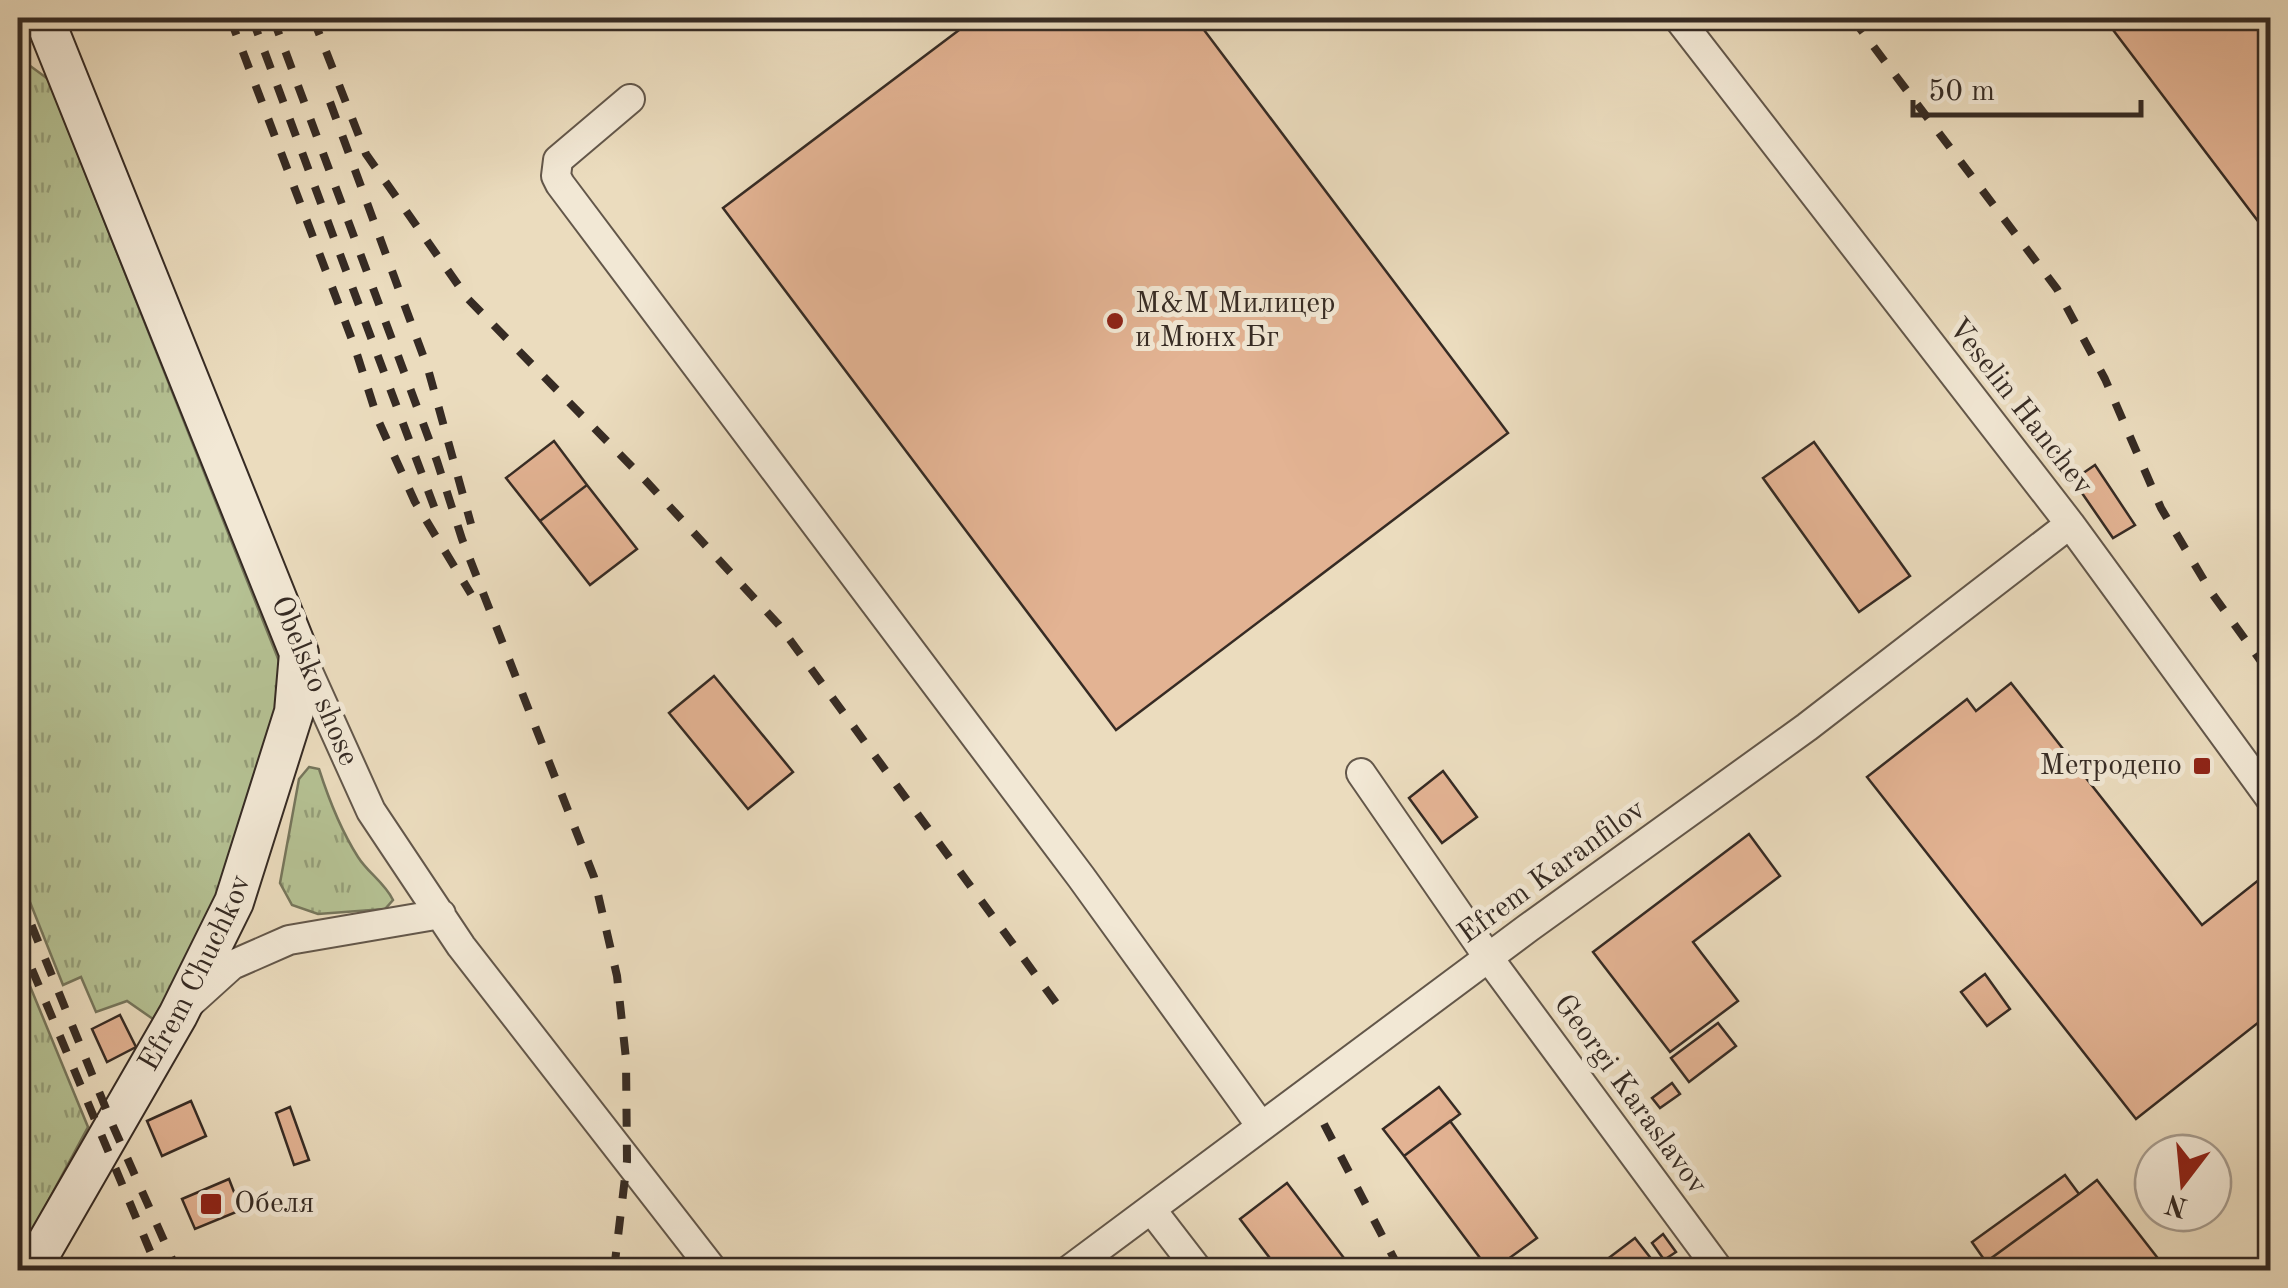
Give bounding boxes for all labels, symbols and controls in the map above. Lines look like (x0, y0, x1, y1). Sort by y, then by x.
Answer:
scale bar (1913, 55, 2140, 117)
text: 50 m (1928, 77, 1995, 107)
place label: М&M Mилицер и Мюнх Бг (1135, 289, 1336, 353)
marker: М&M Mилицер и Мюнх Бг (1104, 310, 1126, 332)
street label: Veselin Hanchev (1942, 313, 2098, 501)
street label: Obelsko shose (265, 592, 363, 770)
place label: Метродепо (2040, 751, 2182, 781)
marker: Метродепо (2191, 755, 2213, 777)
street label: Efrem Karanfilov (1453, 794, 1651, 950)
street label: Efrem Chuchkov (134, 871, 257, 1076)
street label: Georgi Karaslavov (1548, 990, 1712, 1201)
north arrow (2133, 1133, 2233, 1233)
text: N (2162, 1188, 2191, 1221)
place label: Обеля (234, 1189, 314, 1219)
marker: Обеля (198, 1191, 224, 1217)

